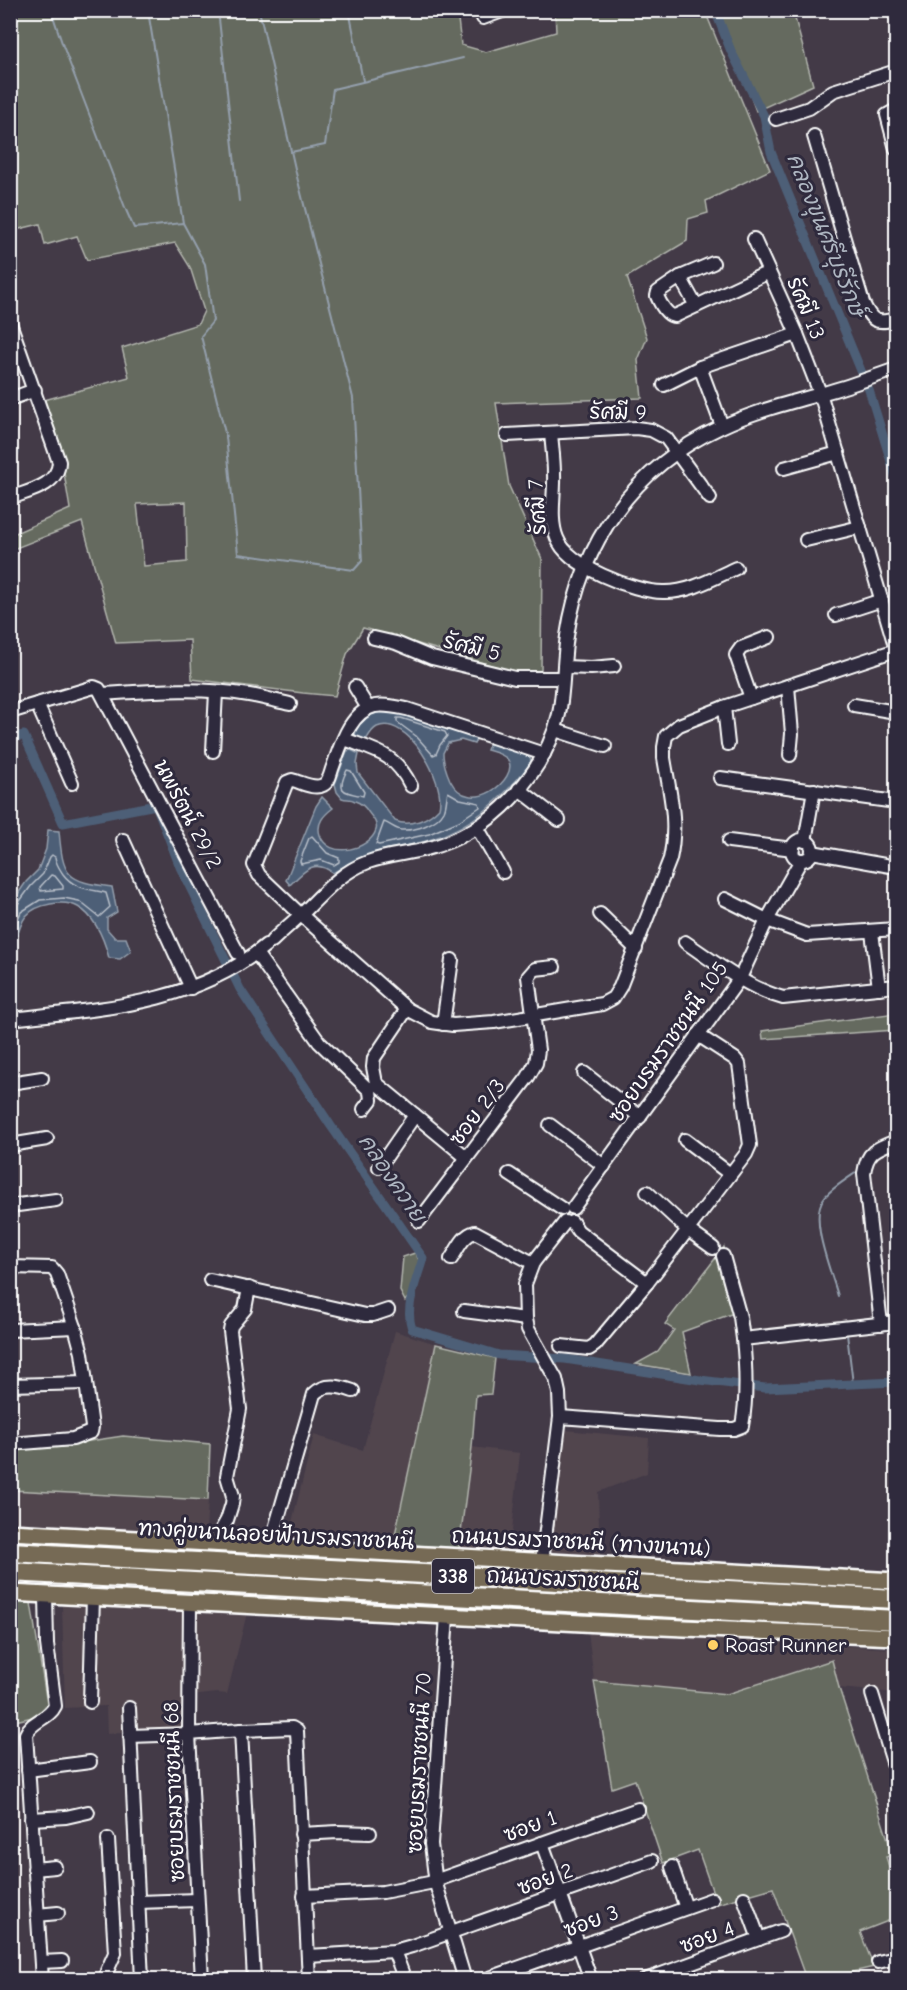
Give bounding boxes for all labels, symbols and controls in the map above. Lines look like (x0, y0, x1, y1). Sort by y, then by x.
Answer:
water label: คลองขุนศรีบุรีรักษ์ (779, 149, 874, 325)
street label: รัศมี 13 (782, 273, 830, 343)
street label: รัศมี 9 (589, 400, 647, 424)
street label: รัศมี 7 (523, 478, 551, 536)
street label: รัศมี 5 (441, 628, 503, 666)
street label: นพรัตน์ 29/2 (149, 755, 228, 873)
street label: ซอยบรมราชชนนี 105 (603, 957, 733, 1127)
street label: ซอย 2/3 (444, 1074, 510, 1150)
water label: คลองควาย (353, 1129, 432, 1228)
street label: ทางคู่ขนานลอยฟ้าบรมราชชนนี (137, 1514, 415, 1558)
street label: ถนนบรมราชชนนี (ทางขนาน) (451, 1523, 711, 1561)
road number: 338 (432, 1559, 474, 1593)
street label: ถนนบรมราชชนนี (486, 1563, 640, 1595)
place label: Roast Runner (725, 1633, 847, 1657)
marker: Roast Runner (706, 1638, 720, 1652)
street label: ซอยบรมราชชนนี 70 (402, 1672, 436, 1854)
street label: ซอยบรมราชชนนี 68 (159, 1701, 189, 1883)
street label: ซอย 1 (500, 1805, 560, 1847)
street label: ซอย 2 (514, 1858, 576, 1900)
street label: ซอย 3 (560, 1900, 622, 1942)
street label: ซอย 4 (676, 1916, 738, 1958)

